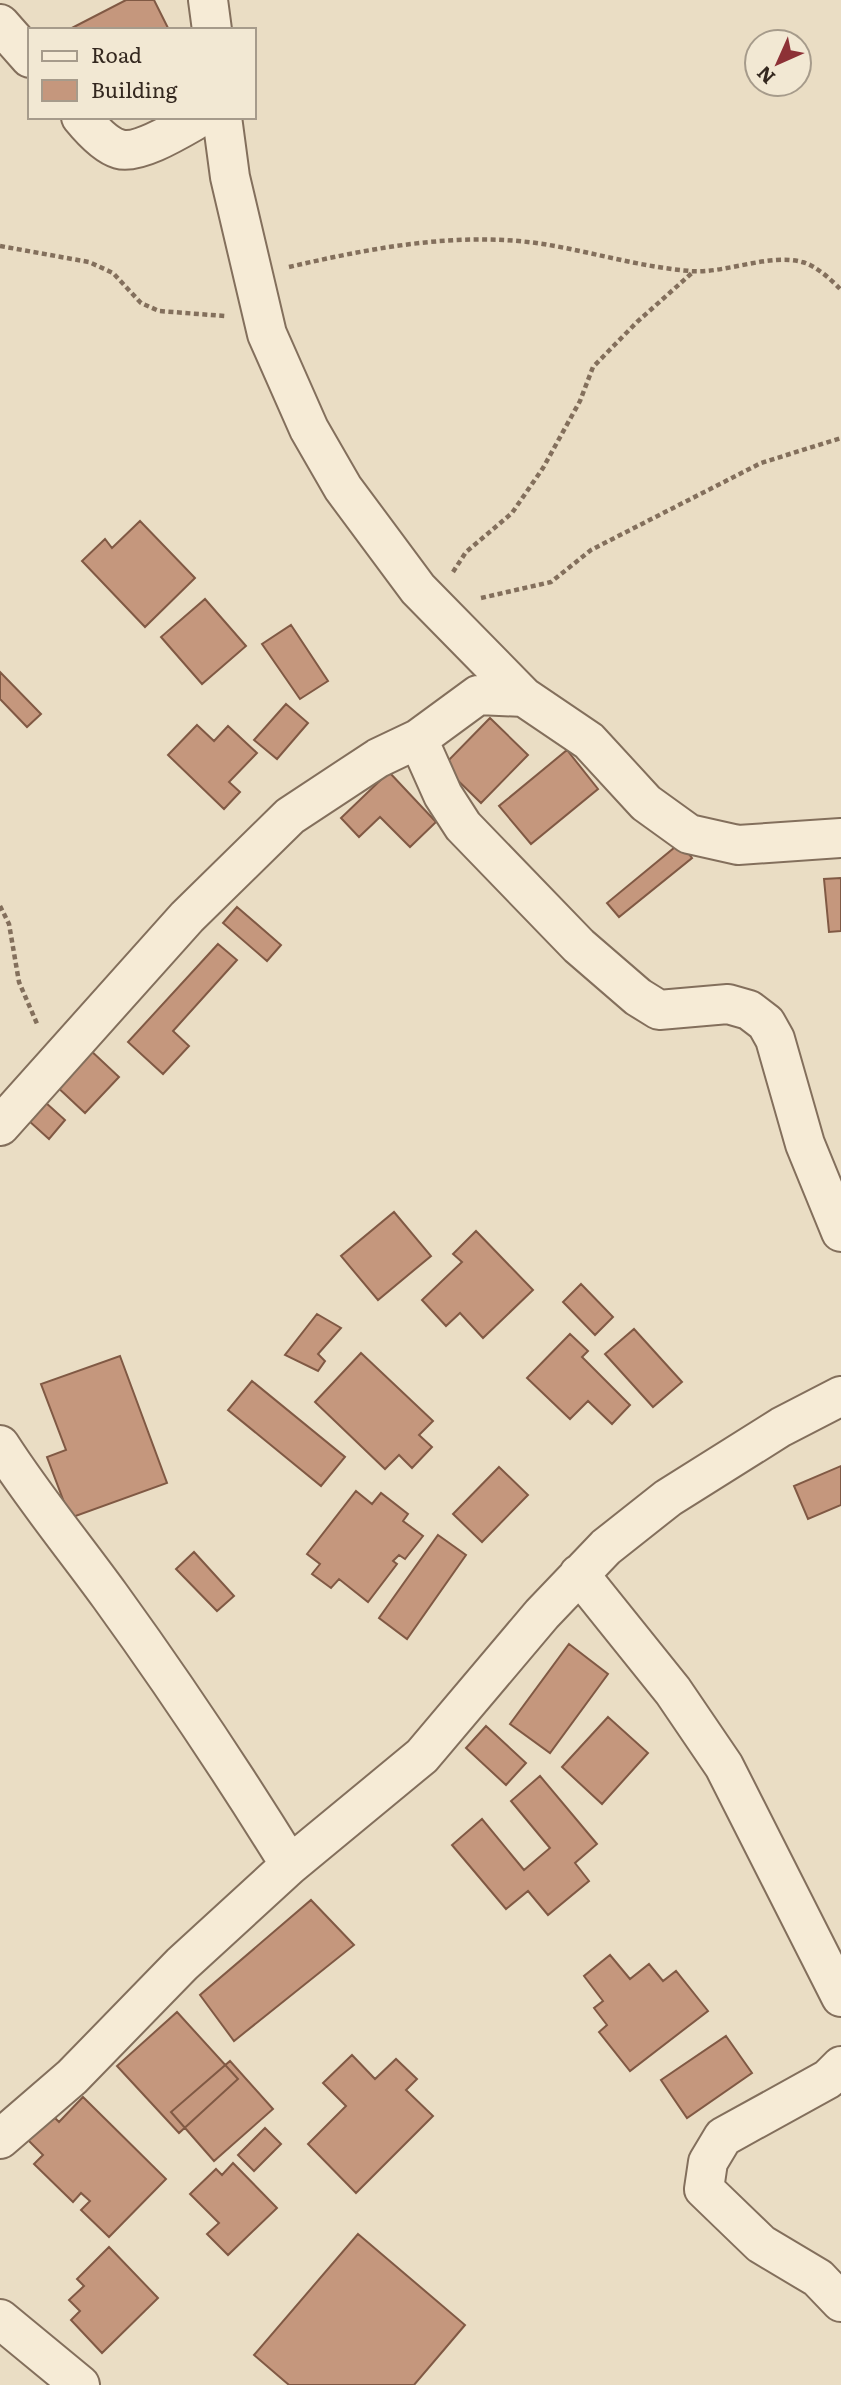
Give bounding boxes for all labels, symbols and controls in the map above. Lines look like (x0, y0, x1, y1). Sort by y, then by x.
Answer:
legend (28, 28, 256, 119)
north arrow (743, 28, 813, 98)
text: Road (91, 38, 142, 69)
text: N (750, 60, 781, 91)
text: Building (91, 73, 178, 104)

